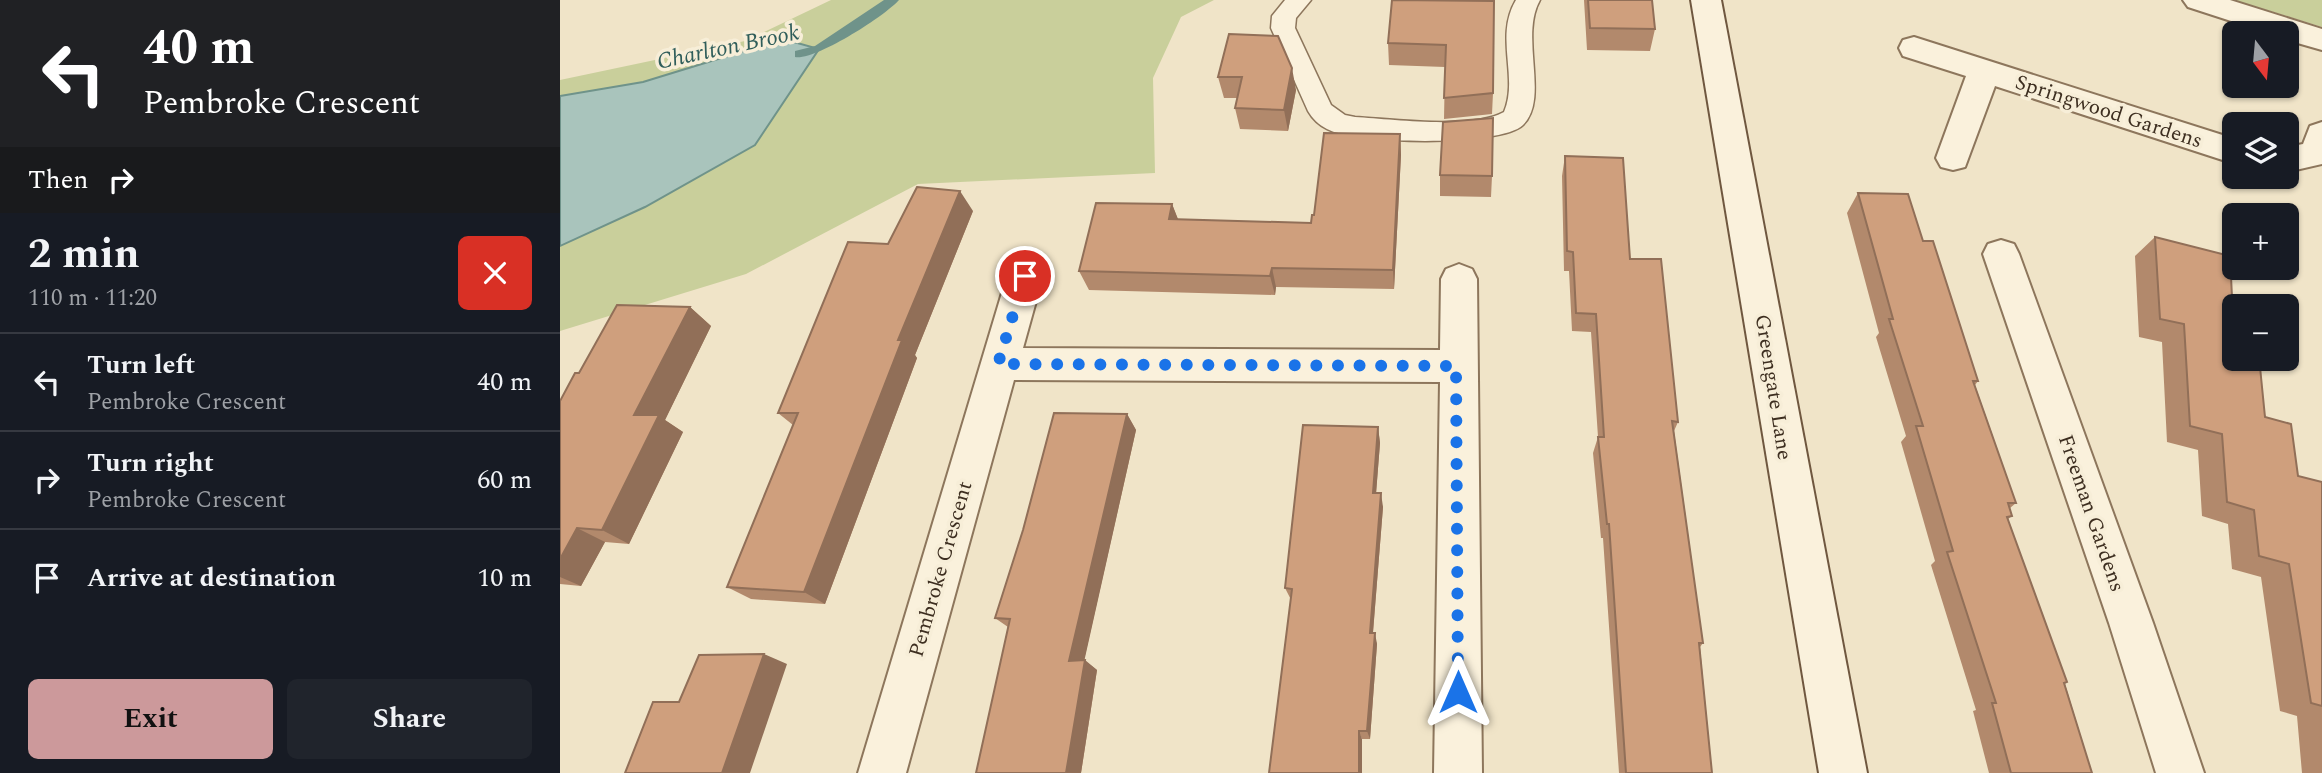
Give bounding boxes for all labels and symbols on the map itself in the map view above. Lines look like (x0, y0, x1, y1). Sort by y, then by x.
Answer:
water label: Charlton Brook (654, 15, 803, 80)
north arrow (2222, 21, 2300, 98)
street label: Springwood Gardens (2011, 67, 2206, 157)
pin (995, 246, 1055, 306)
street label: Greengate Lane (1746, 312, 1800, 462)
street label: Freeman Gardens (2049, 430, 2133, 596)
street label: Pembroke Crescent (901, 477, 981, 661)
position arrow (1421, 655, 1495, 729)

